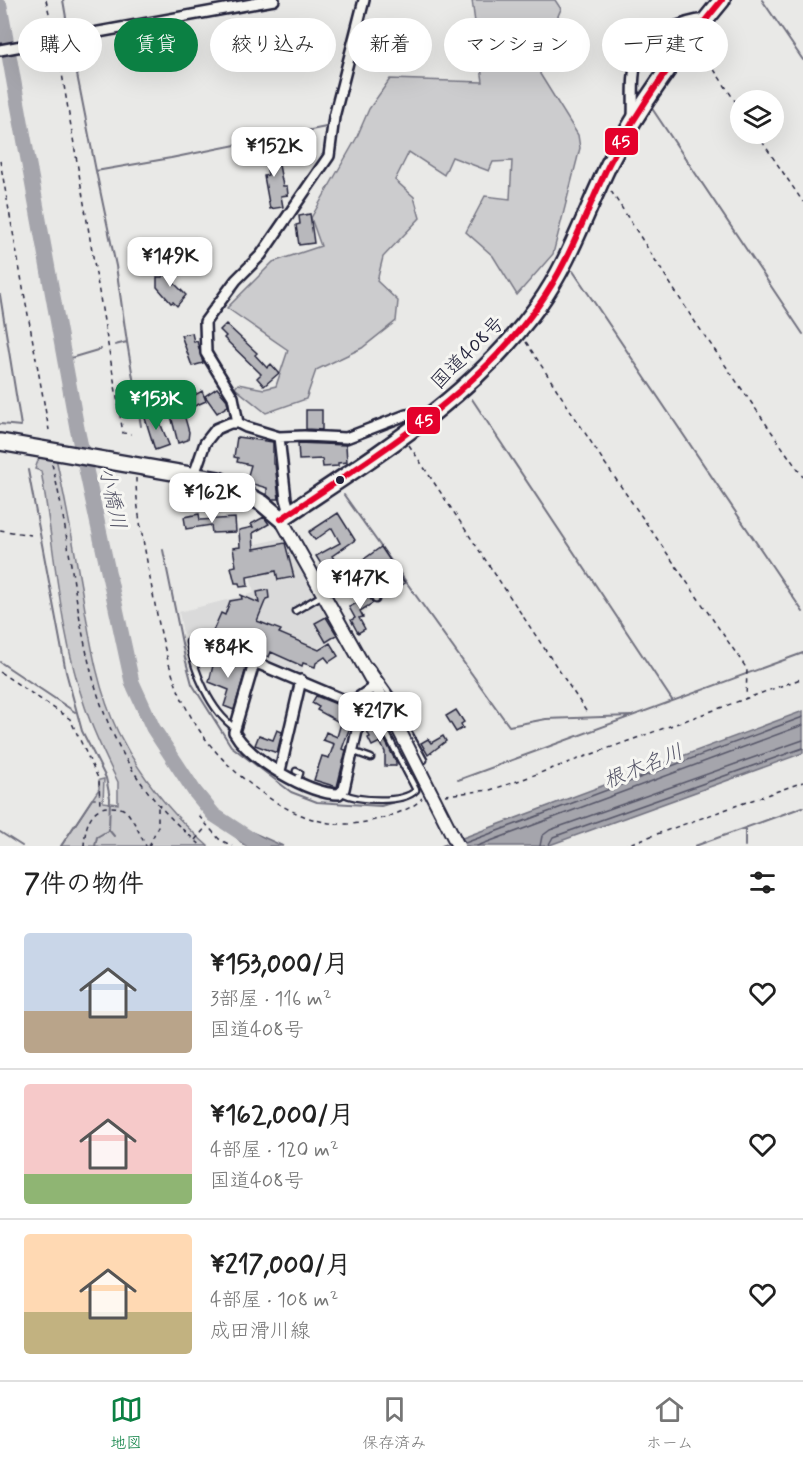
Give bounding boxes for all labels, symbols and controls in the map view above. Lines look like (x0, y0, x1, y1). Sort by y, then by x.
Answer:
chip: 購入 (18, 18, 102, 72)
chip: 賃貸 (114, 18, 198, 72)
chip: 絞り込み (210, 18, 336, 72)
chip: 新着 (348, 18, 432, 72)
chip: マンション (444, 18, 590, 72)
chip: 一戸建て (602, 18, 728, 72)
map controls (730, 90, 784, 144)
button: layers (730, 90, 784, 144)
pin: ¥152K (232, 127, 316, 178)
line badge: 45 (604, 127, 639, 156)
text: 45 (612, 132, 630, 153)
text: ¥152K (245, 133, 303, 160)
pin: ¥149K (128, 237, 212, 288)
text: ¥149K (141, 243, 199, 270)
street label: 国道408号 (425, 310, 511, 396)
pin: ¥153K (114, 380, 198, 431)
text: ¥153K (129, 386, 183, 413)
line badge: 45 (406, 406, 441, 435)
text: 45 (415, 411, 433, 432)
water label: 小橋川 (92, 464, 132, 532)
pin: ¥162K (170, 473, 254, 524)
unlabelled marker (334, 474, 346, 486)
text: ¥162K (183, 479, 241, 506)
pin: ¥147K (318, 559, 402, 610)
text: ¥147K (331, 565, 389, 592)
pin: ¥84K (192, 628, 264, 679)
text: ¥84K (203, 634, 253, 661)
pin: ¥217K (338, 692, 422, 743)
text: ¥217K (352, 698, 408, 725)
water label: 根木名川 (599, 738, 688, 796)
icon: filters (746, 866, 779, 899)
text: 7件の物件 (24, 868, 144, 902)
text: ¥153,000/月 (210, 948, 349, 982)
icon: home (72, 957, 144, 1029)
icon: heart (746, 977, 779, 1010)
text: 3部屋 · 116 m² (210, 986, 332, 1013)
text: 国道408号 (210, 1017, 304, 1044)
text: ¥162,000/月 (210, 1099, 354, 1133)
icon: home (72, 1108, 144, 1180)
icon: heart (746, 1128, 779, 1161)
text: 4部屋 · 120 m² (210, 1137, 339, 1164)
text: 国道408号 (210, 1168, 304, 1195)
text: ¥217,000/月 (210, 1249, 351, 1283)
icon: home (72, 1258, 144, 1330)
icon: heart (746, 1278, 779, 1311)
text: 4部屋 · 108 m² (210, 1287, 338, 1314)
text: 成田滑川線 (210, 1318, 310, 1345)
tab: 地図 (110, 1393, 143, 1454)
tab: 保存済み (362, 1393, 426, 1454)
tab: ホーム (646, 1393, 693, 1454)

